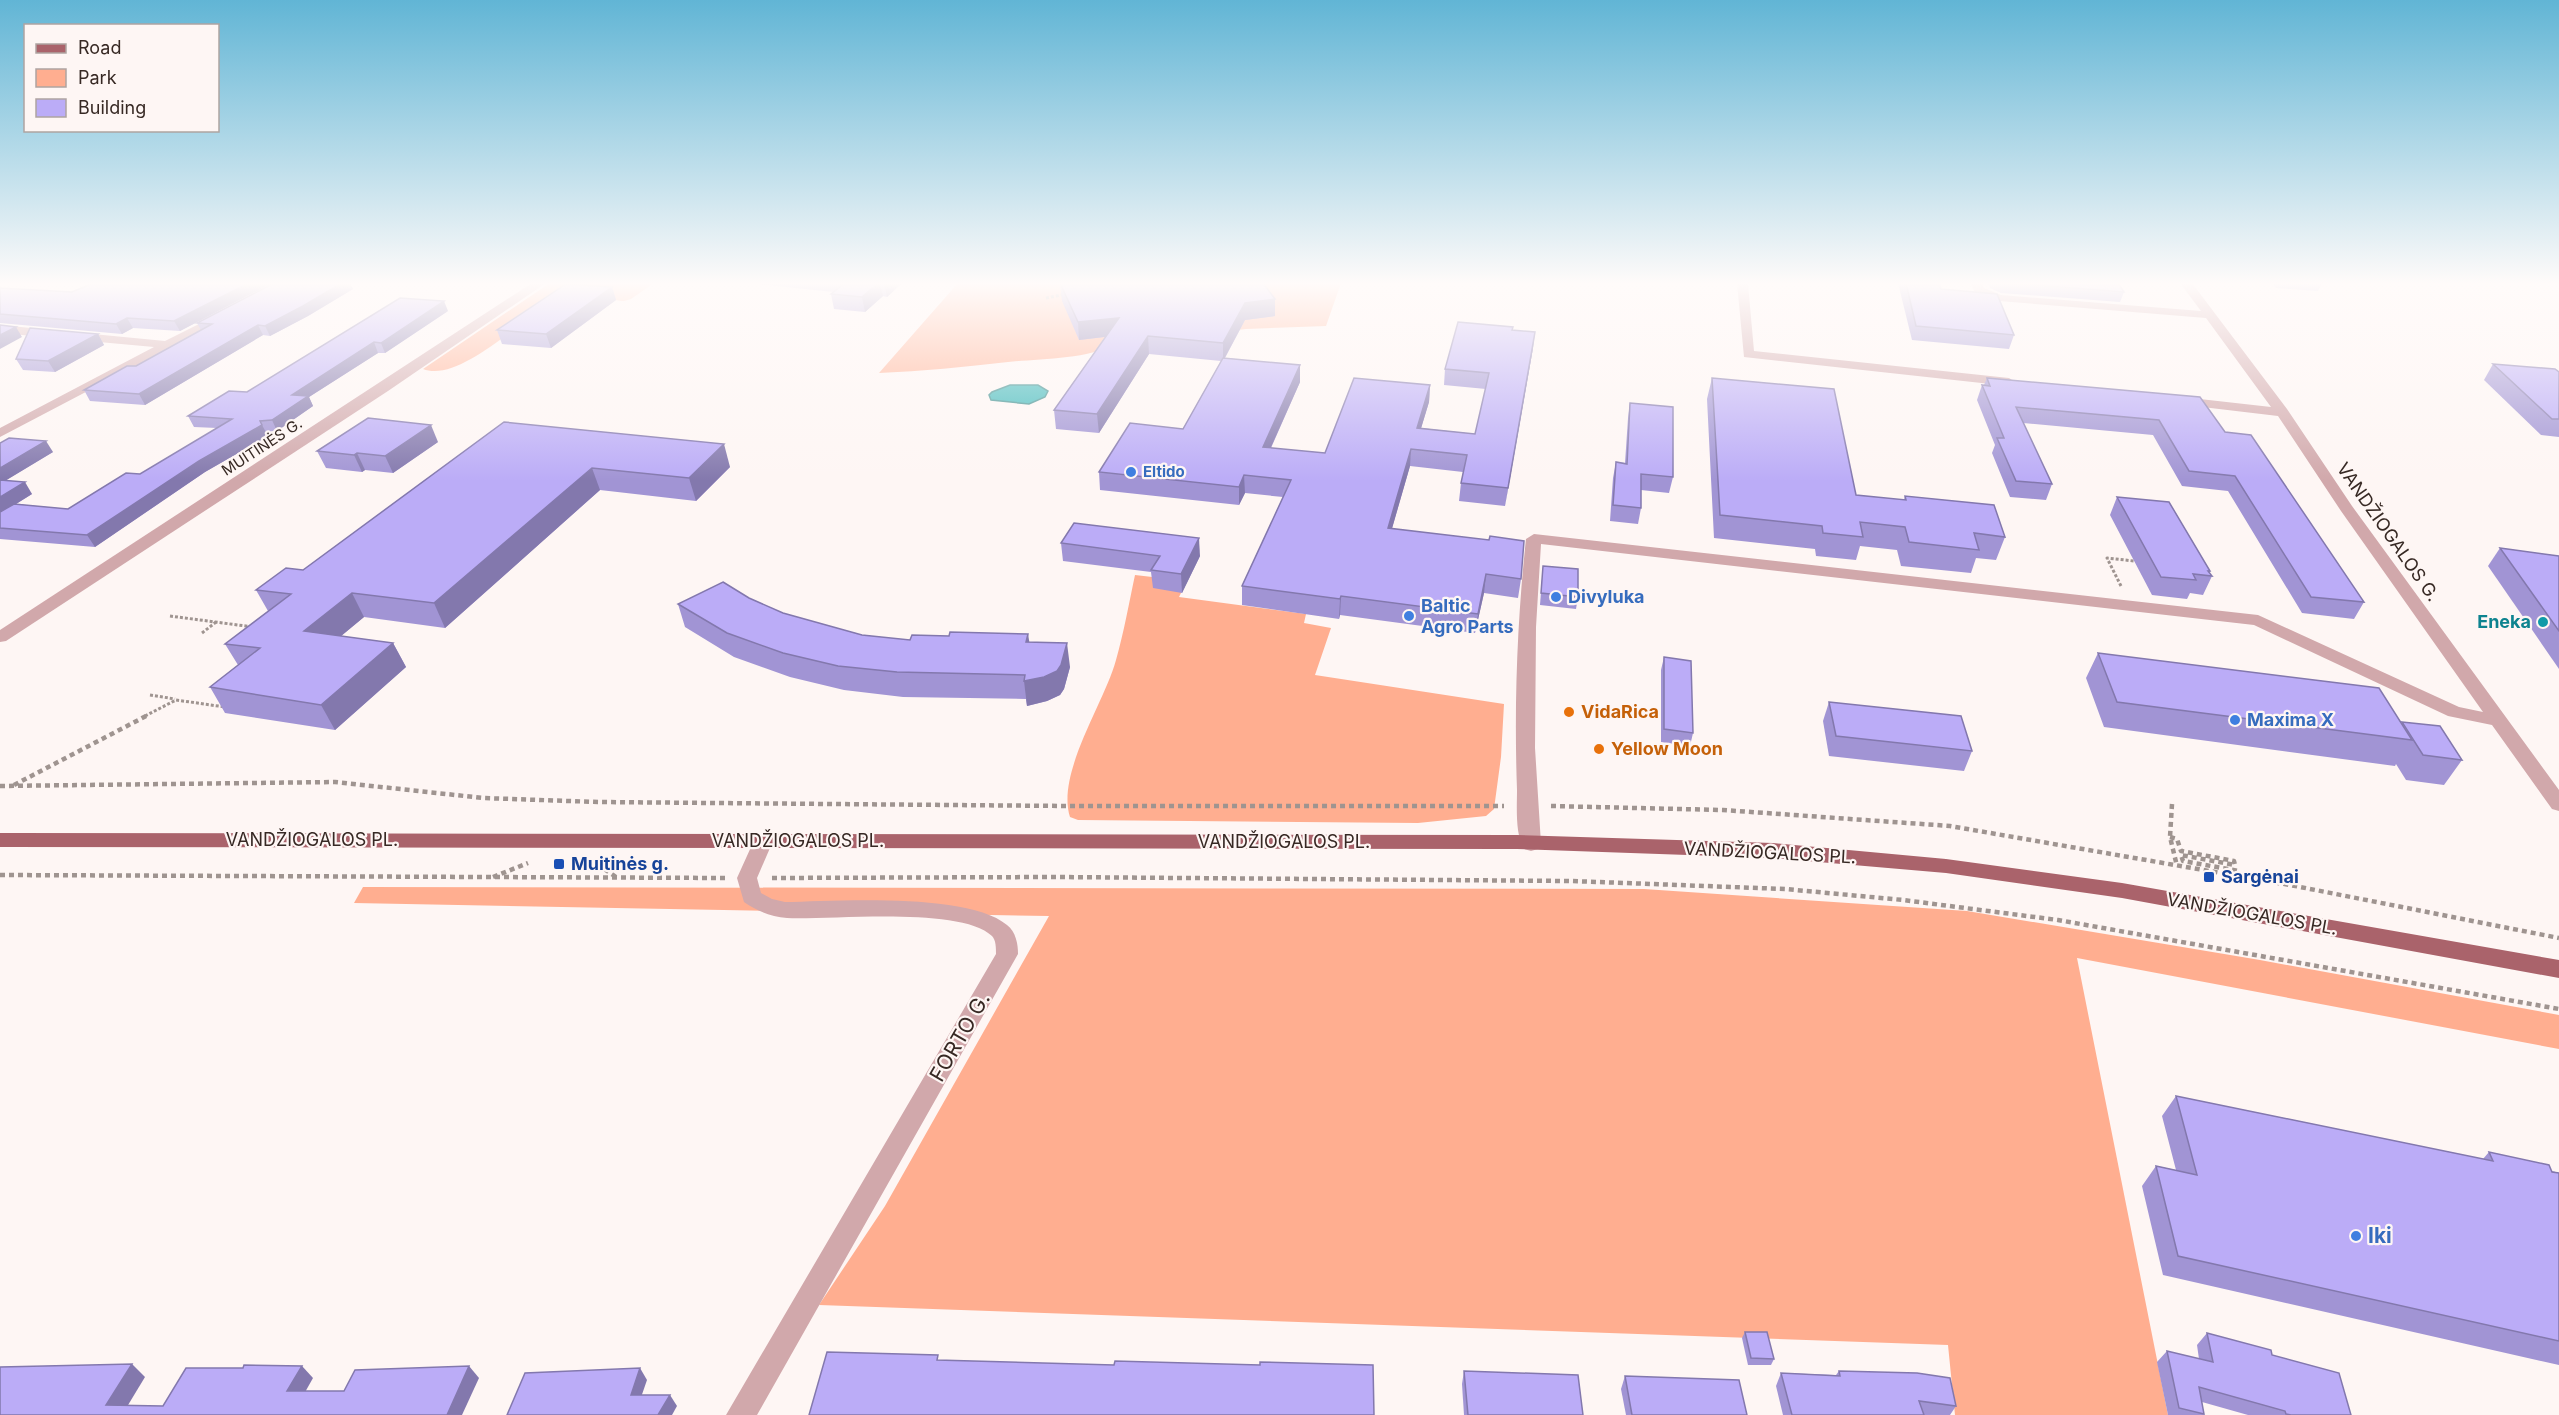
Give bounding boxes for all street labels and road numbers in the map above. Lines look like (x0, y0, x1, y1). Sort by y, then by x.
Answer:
street label: MUITINĖS G. (218, 414, 306, 480)
street label: VANDŽIOGALOS G. (2333, 458, 2445, 605)
street label: VANDŽIOGALOS PL. (226, 828, 398, 850)
street label: VANDŽIOGALOS PL. (712, 829, 884, 851)
street label: VANDŽIOGALOS PL. (1198, 830, 1370, 852)
street label: VANDŽIOGALOS PL. (1683, 837, 1857, 867)
street label: VANDŽIOGALOS PL. (2165, 887, 2339, 939)
street label: FORTO G. (924, 988, 995, 1086)

